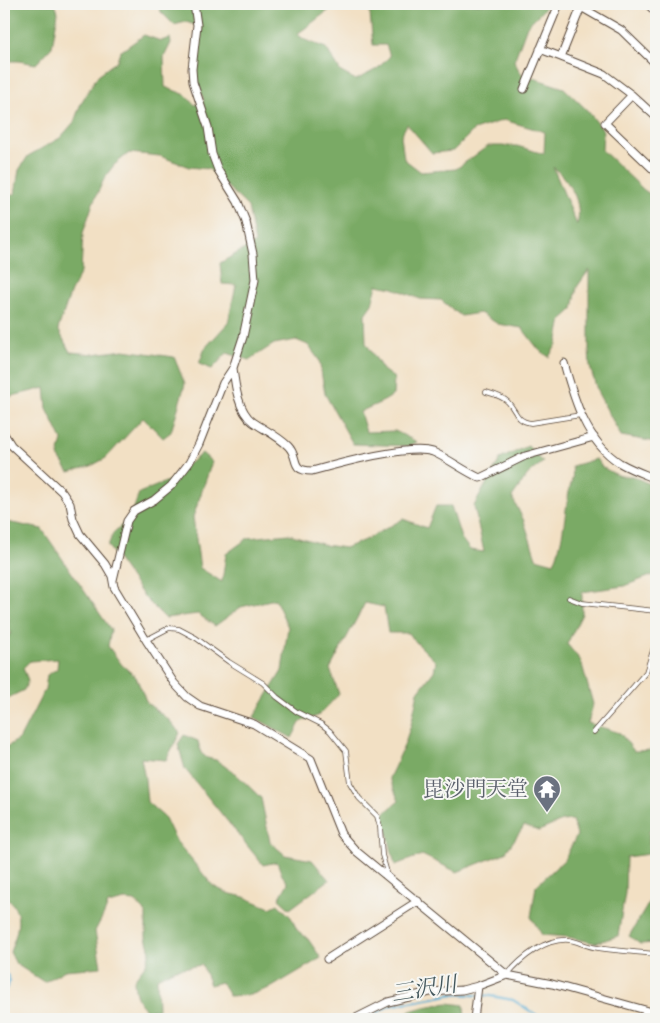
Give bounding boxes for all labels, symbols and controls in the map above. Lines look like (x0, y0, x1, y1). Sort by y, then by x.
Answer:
temple icon: 毘沙門天堂 (532, 774, 562, 813)
place label: 毘沙門天堂 (423, 777, 528, 803)
water label: 三沢川 (390, 971, 461, 1008)

